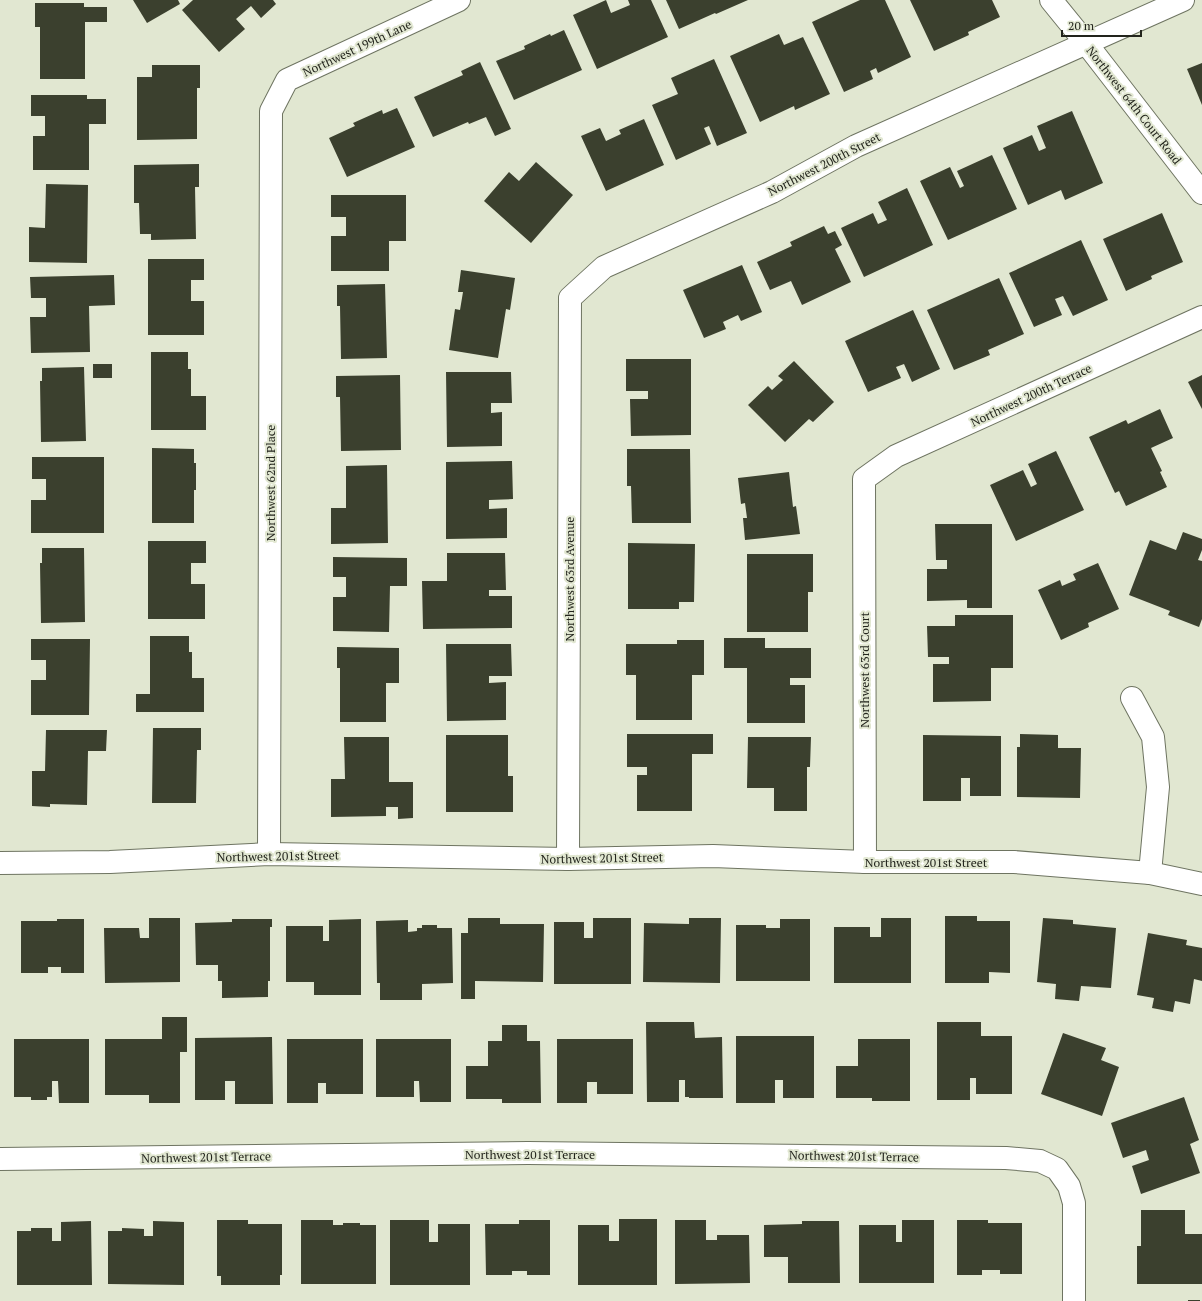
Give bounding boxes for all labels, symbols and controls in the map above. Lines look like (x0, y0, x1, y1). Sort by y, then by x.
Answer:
scale bar (1062, 12, 1141, 38)
street label: Northwest 199th Lane (300, 16, 414, 80)
text: 20 m (1068, 18, 1095, 33)
street label: Northwest 64th Court Road (1083, 43, 1185, 167)
street label: Northwest 200th Street (765, 129, 883, 199)
street label: Northwest 200th Terrace (968, 360, 1094, 430)
street label: Northwest 62nd Place (263, 425, 278, 541)
street label: Northwest 63rd Avenue (562, 517, 577, 641)
street label: Northwest 63rd Court (857, 612, 872, 728)
street label: Northwest 201st Street (217, 847, 340, 865)
street label: Northwest 201st Street (541, 849, 664, 867)
street label: Northwest 201st Street (865, 855, 988, 870)
street label: Northwest 201st Terrace (465, 1147, 595, 1162)
street label: Northwest 201st Terrace (789, 1147, 919, 1165)
street label: Northwest 201st Terrace (141, 1148, 271, 1166)

